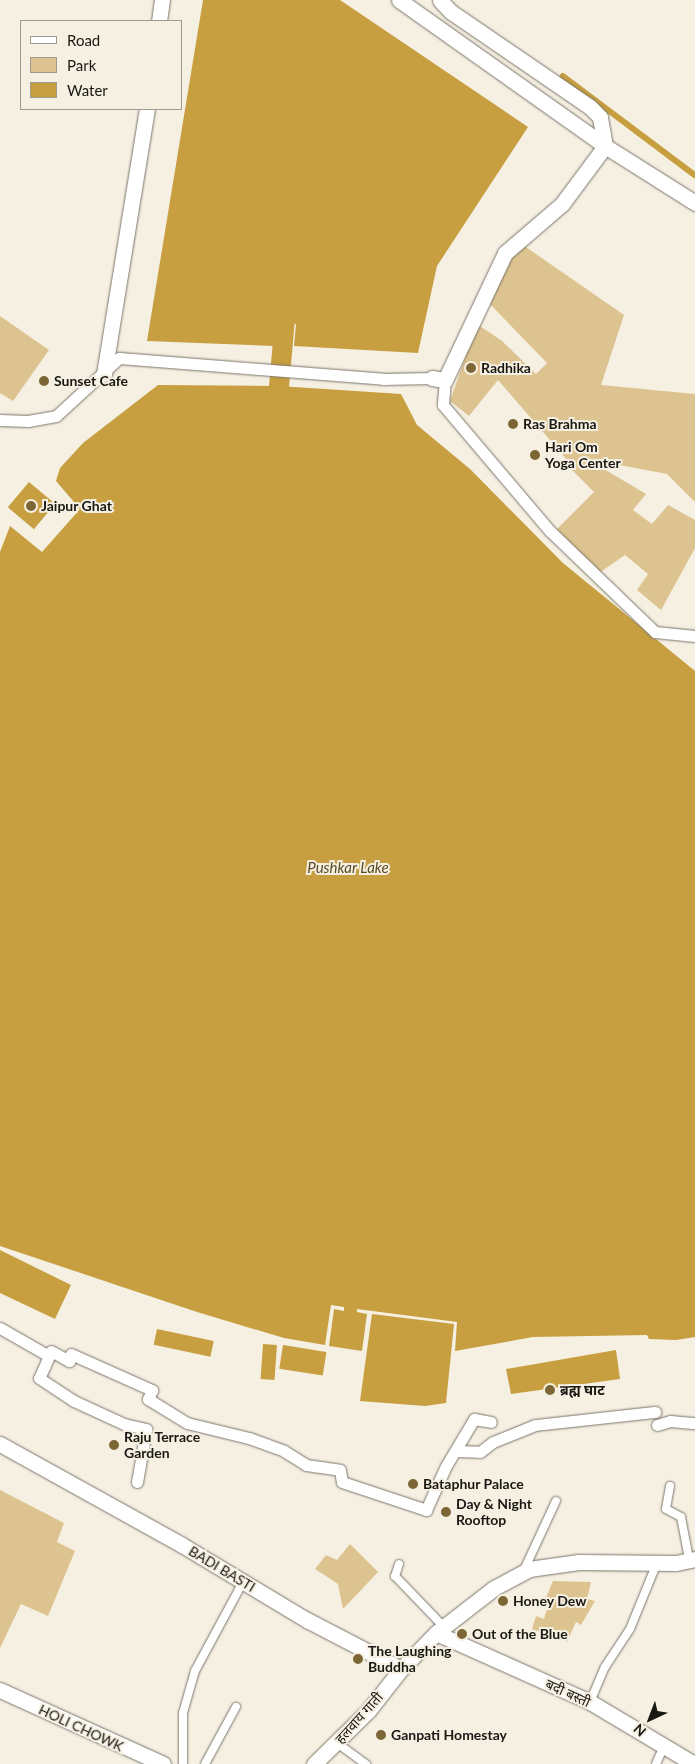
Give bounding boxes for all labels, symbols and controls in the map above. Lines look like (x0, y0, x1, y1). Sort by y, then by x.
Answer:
legend (20, 20, 182, 110)
text: Road (67, 31, 100, 49)
text: Park (67, 56, 96, 74)
text: Water (67, 81, 108, 99)
place label: Radhika (481, 360, 531, 376)
marker: Radhika (465, 362, 477, 374)
place label: Sunset Cafe (54, 373, 128, 389)
marker: Sunset Cafe (38, 375, 50, 387)
place label: Ras Brahma (523, 416, 597, 432)
marker: Ras Brahma (507, 418, 519, 430)
place label: Hari Om Yoga Center (545, 439, 621, 472)
marker: Hari Om Yoga Center (529, 449, 541, 461)
place label: Jaipur Ghat (41, 498, 112, 514)
marker: Jaipur Ghat (25, 500, 37, 512)
water label: Pushkar Lake (307, 859, 389, 877)
place label: ब्रह्म घाट (560, 1382, 605, 1398)
marker: ब्रह्म घाट (544, 1384, 556, 1396)
place label: Raju Terrace Garden (124, 1429, 201, 1461)
marker: Raju Terrace Garden (108, 1439, 120, 1451)
place label: Bataphur Palace (423, 1476, 524, 1492)
marker: Bataphur Palace (407, 1478, 419, 1490)
place label: Day & Night Rooftop (456, 1496, 532, 1528)
marker: Day & Night Rooftop (440, 1506, 452, 1518)
street label: BADI BASTI (186, 1543, 258, 1595)
place label: Honey Dew (513, 1593, 587, 1609)
marker: Honey Dew (497, 1595, 509, 1607)
place label: Out of the Blue (472, 1626, 568, 1642)
marker: Out of the Blue (456, 1628, 468, 1640)
place label: The Laughing Buddha (368, 1643, 451, 1675)
marker: The Laughing Buddha (352, 1653, 364, 1665)
street label: बदी बस्ती (543, 1675, 593, 1711)
street label: हलवाय गाती (332, 1689, 386, 1747)
north arrow (625, 1694, 675, 1744)
street label: HOLI CHOWK (36, 1701, 126, 1755)
text: N (630, 1720, 649, 1740)
place label: Ganpati Homestay (391, 1727, 507, 1743)
marker: Ganpati Homestay (375, 1729, 387, 1741)

